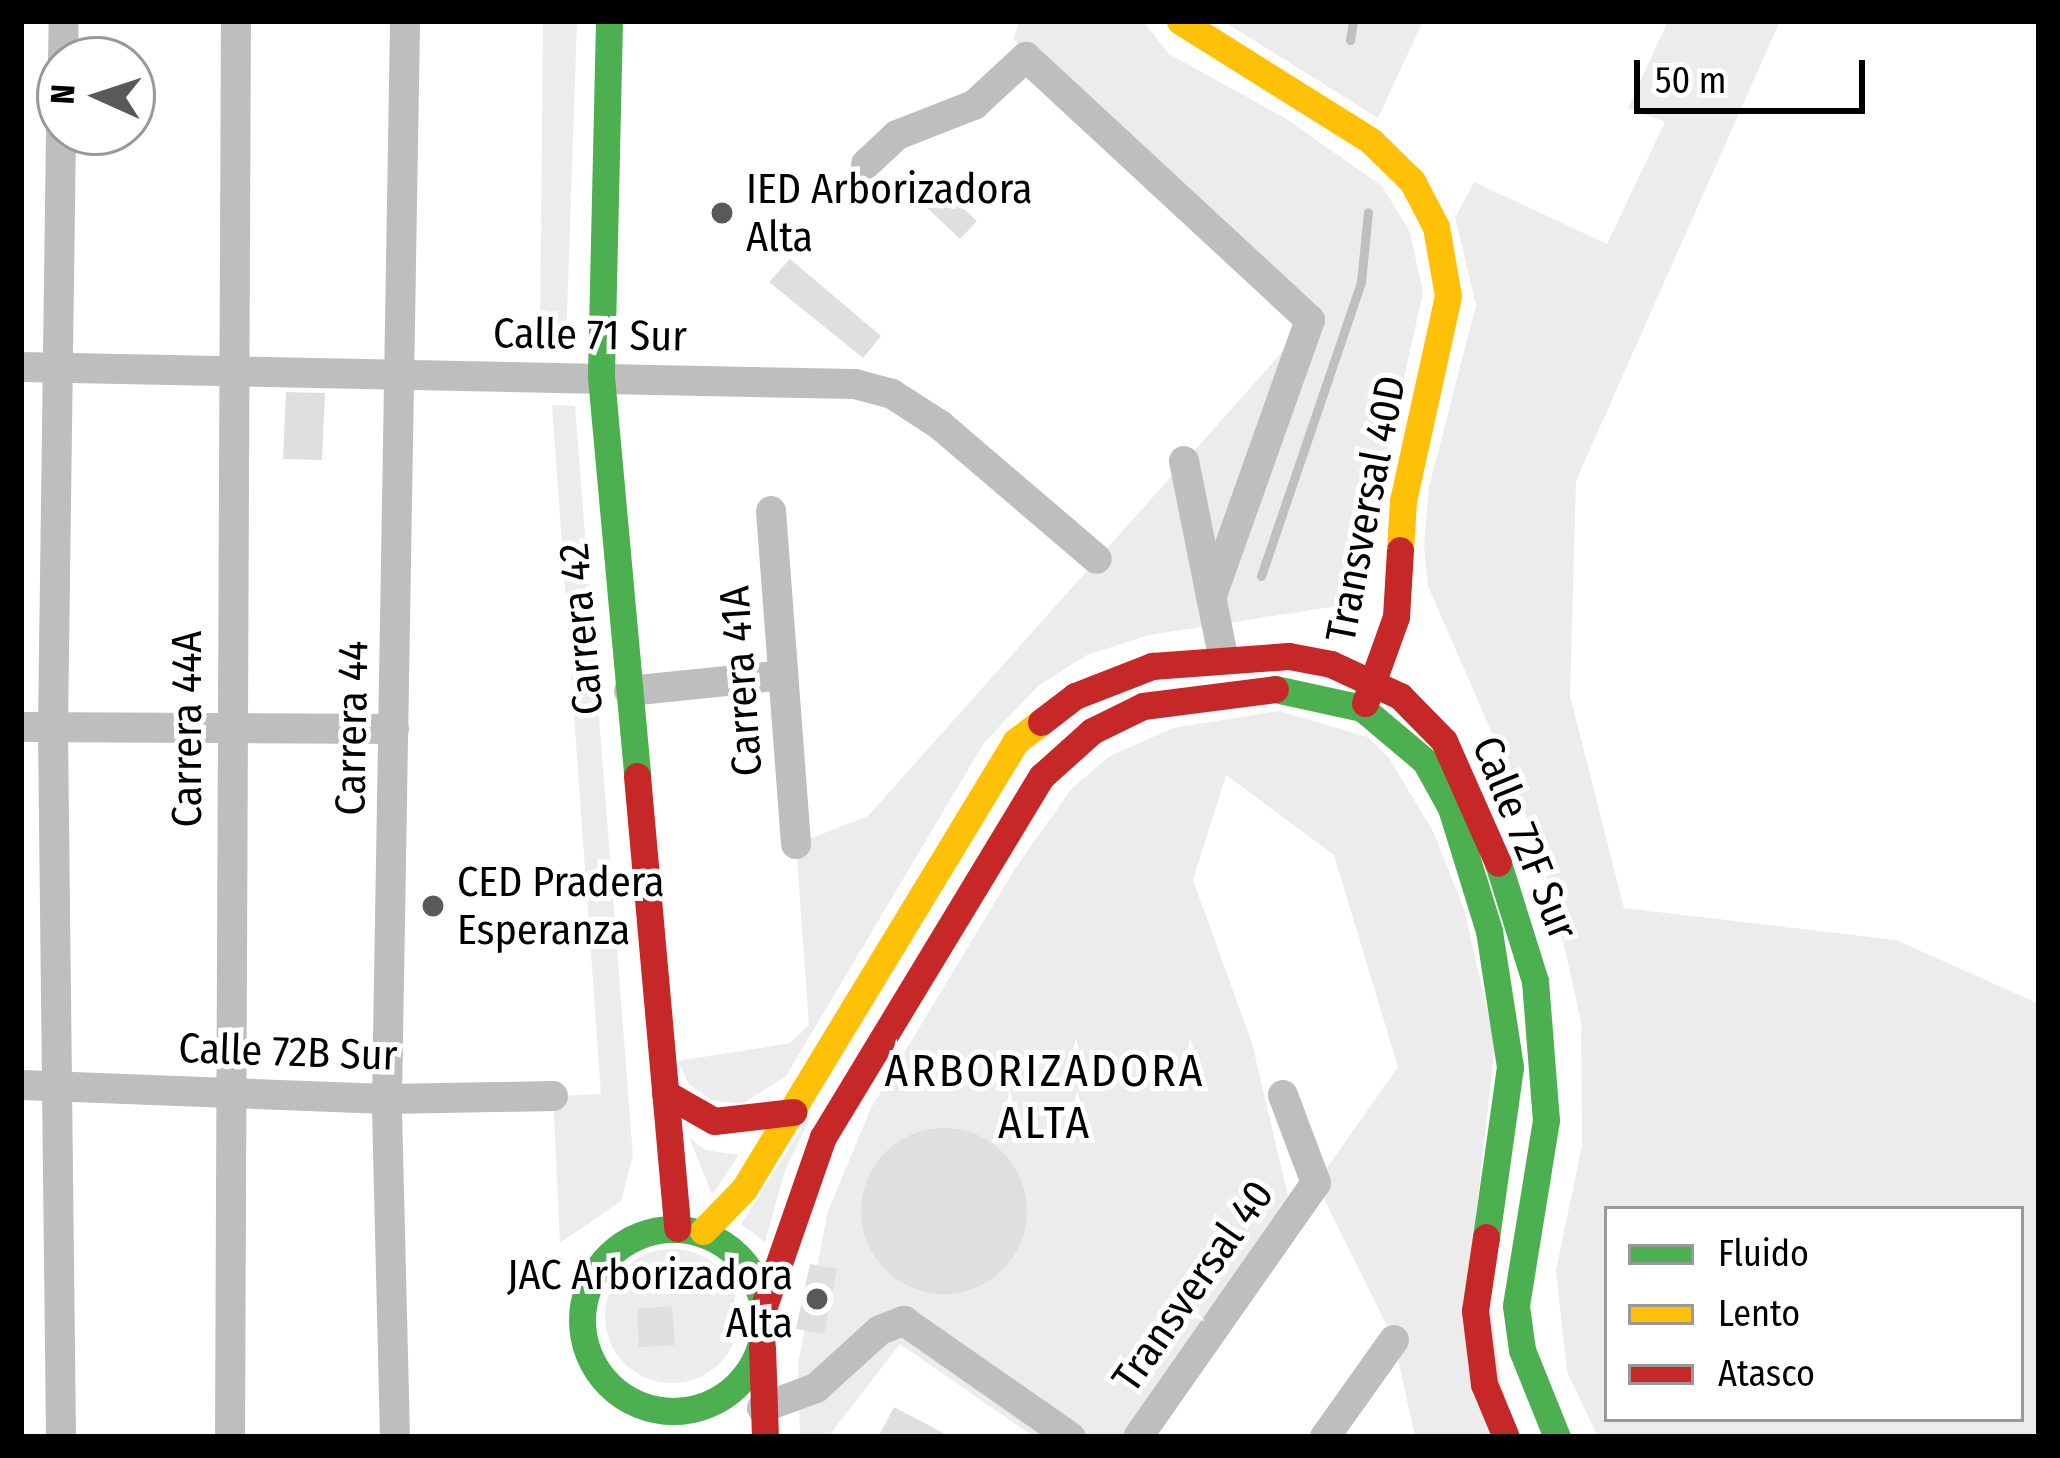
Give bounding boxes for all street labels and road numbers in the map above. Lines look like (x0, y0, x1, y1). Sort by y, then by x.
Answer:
street label: Calle 71 Sur (493, 308, 687, 362)
street label: Transversal 40D (1315, 372, 1417, 646)
street label: Carrera 42 (548, 541, 614, 717)
street label: Carrera 41A (709, 584, 773, 778)
street label: Carrera 44A (162, 631, 212, 827)
street label: Carrera 44 (325, 640, 379, 816)
street label: Calle 72F Sur (1461, 729, 1589, 947)
street label: Calle 72B Sur (178, 1023, 398, 1081)
street label: Transversal 40 (1102, 1171, 1284, 1401)

